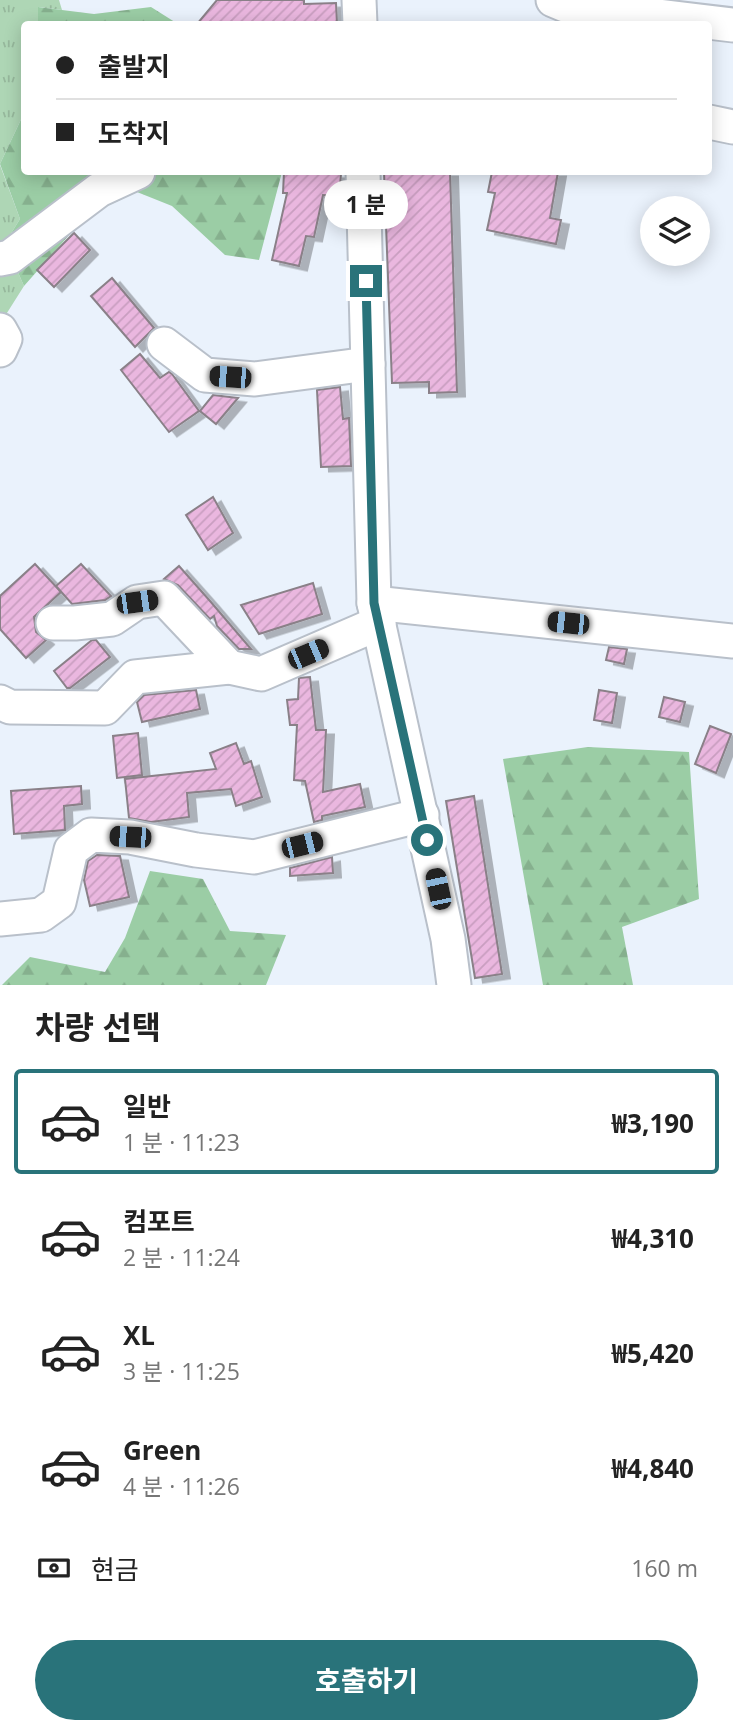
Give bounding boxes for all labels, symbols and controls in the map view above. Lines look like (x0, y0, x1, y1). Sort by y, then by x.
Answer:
text: 출발지 (98, 48, 170, 84)
text: 도착지 (98, 115, 170, 151)
callout: 1 분 (324, 180, 408, 229)
text: 1 분 (346, 188, 386, 220)
map controls (640, 196, 710, 266)
button: layers (640, 196, 710, 266)
route end (350, 265, 382, 297)
car (209, 365, 252, 389)
car (115, 589, 160, 615)
car (547, 610, 590, 636)
car (285, 636, 332, 672)
route start (411, 824, 443, 856)
car (109, 825, 152, 849)
car (280, 830, 325, 860)
car (424, 866, 453, 912)
text: 차량 선택 (35, 1005, 161, 1048)
text: 일반 (123, 1088, 171, 1124)
icon: car (39, 1090, 102, 1153)
text: ₩3,190 (612, 1105, 694, 1141)
text: 1 분 · 11:23 (123, 1126, 240, 1158)
text: 컴포트 (123, 1203, 195, 1239)
icon: car (39, 1205, 102, 1268)
text: ₩4,310 (612, 1220, 694, 1256)
text: 2 분 · 11:24 (123, 1241, 240, 1273)
text: XL (123, 1317, 155, 1353)
icon: car (39, 1320, 102, 1383)
text: ₩5,420 (612, 1335, 694, 1371)
text: 3 분 · 11:25 (123, 1355, 240, 1387)
text: Green (123, 1432, 201, 1468)
icon: car (39, 1435, 102, 1498)
text: ₩4,840 (612, 1450, 694, 1486)
text: 4 분 · 11:26 (123, 1470, 240, 1502)
icon: cash (35, 1549, 73, 1587)
text: 현금 (91, 1551, 139, 1587)
text: 160 m (631, 1552, 698, 1584)
button: 호출하기 (35, 1640, 698, 1720)

